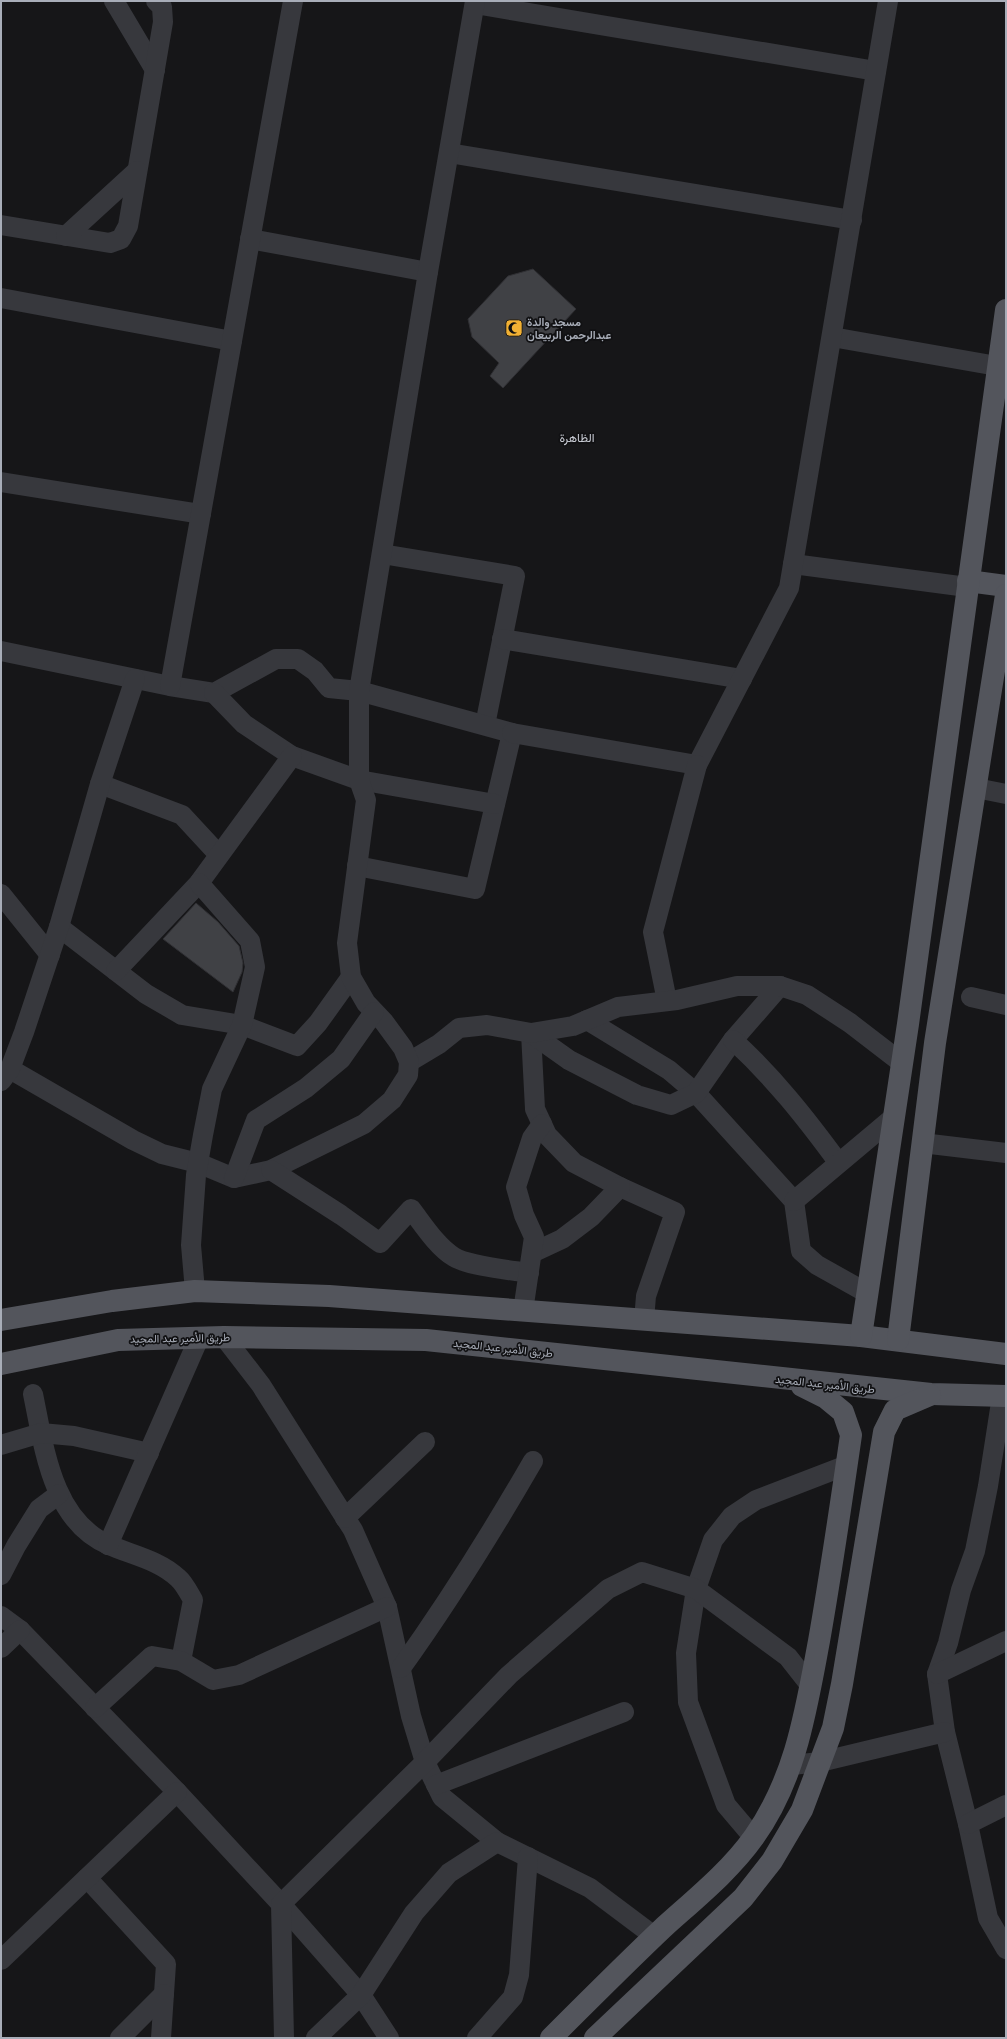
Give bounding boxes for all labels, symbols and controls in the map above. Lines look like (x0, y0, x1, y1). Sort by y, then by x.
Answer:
place label: مسجد والدة عبدالرحمن الربيعان (527, 315, 611, 342)
mosque icon: مسجد والدة عبدالرحمن الربيعان (504, 318, 524, 338)
district label: الظاهرة (559, 430, 595, 446)
street label: طريق الأمير عبد المجيد (130, 1330, 230, 1346)
street label: طريق الأمير عبد المجيد (452, 1336, 554, 1360)
street label: طريق الأمير عبد المجيد (774, 1372, 876, 1396)

